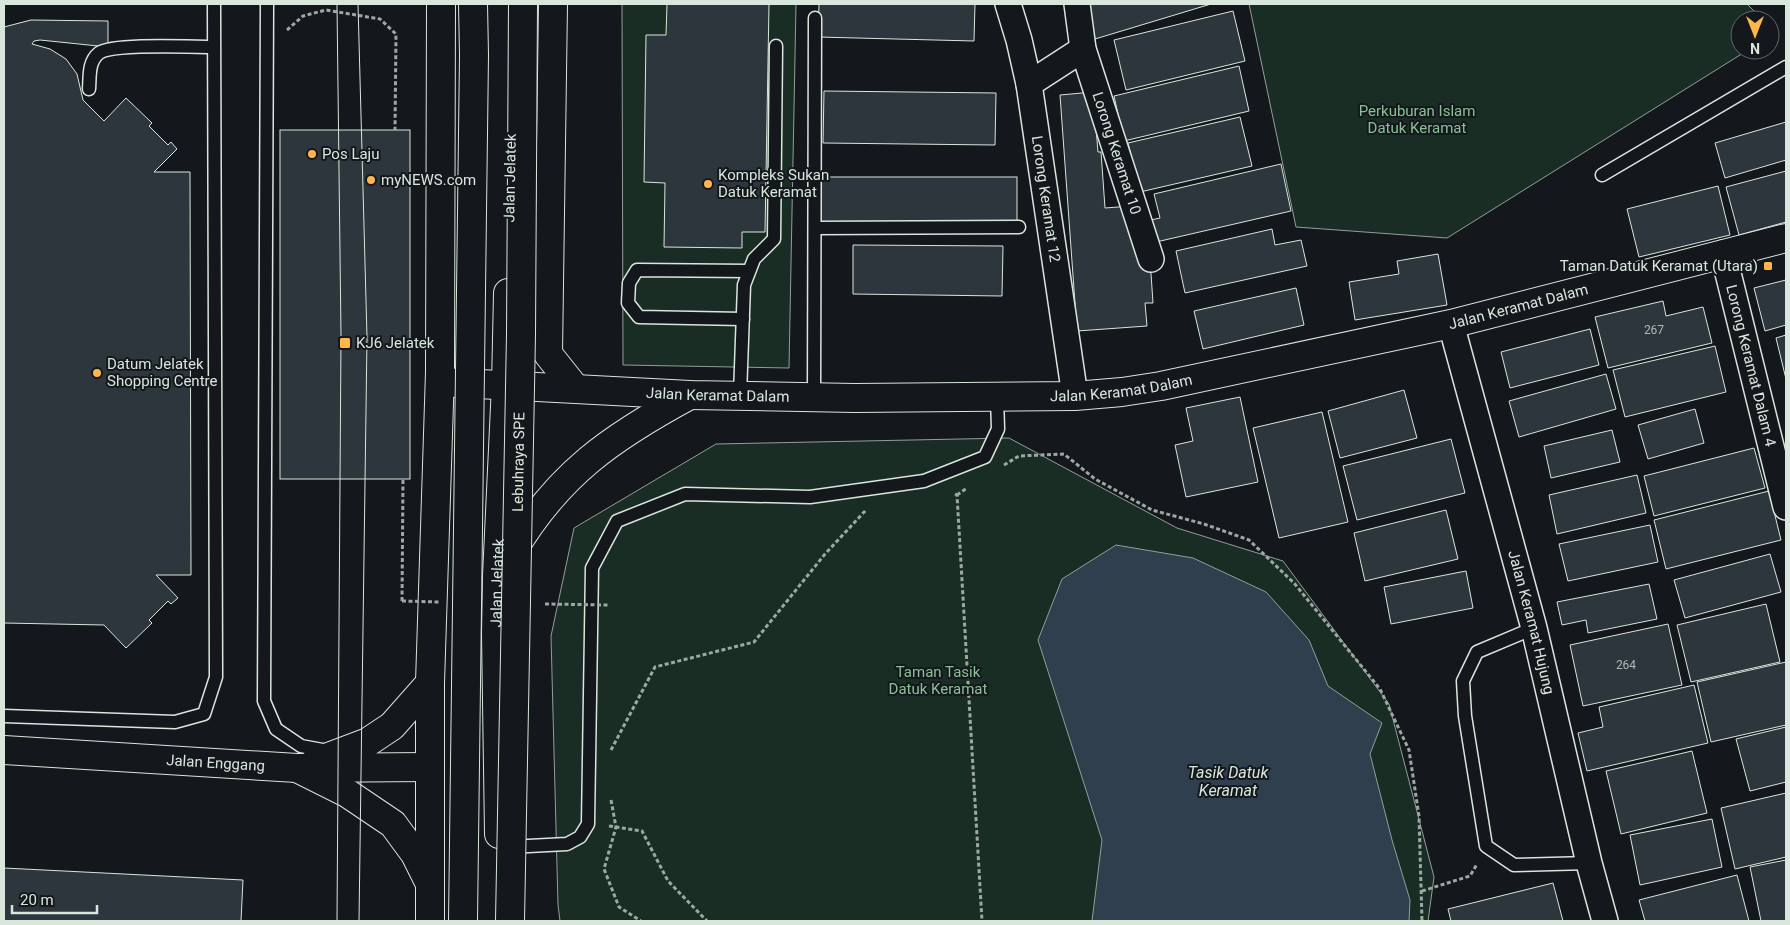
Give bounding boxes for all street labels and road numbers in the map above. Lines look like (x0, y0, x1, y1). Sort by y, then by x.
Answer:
street label: Lorong Keramat 10 (1089, 90, 1145, 217)
street label: Jalan Jelatek (500, 133, 520, 223)
street label: Lorong Keramat 12 (1028, 135, 1064, 263)
street label: Jalan Keramat Dalam (1447, 280, 1590, 333)
street label: Lorong Keramat Dalam 4 (1722, 283, 1780, 449)
street label: Jalan Keramat Dalam (1050, 371, 1194, 405)
street label: Jalan Keramat Dalam (646, 384, 790, 406)
street label: Lebuhraya SPE (509, 412, 529, 512)
street label: Jalan Jelatek (487, 538, 508, 628)
street label: Jalan Keramat Hujung (1504, 548, 1558, 696)
street label: Jalan Enggang (166, 751, 266, 775)

